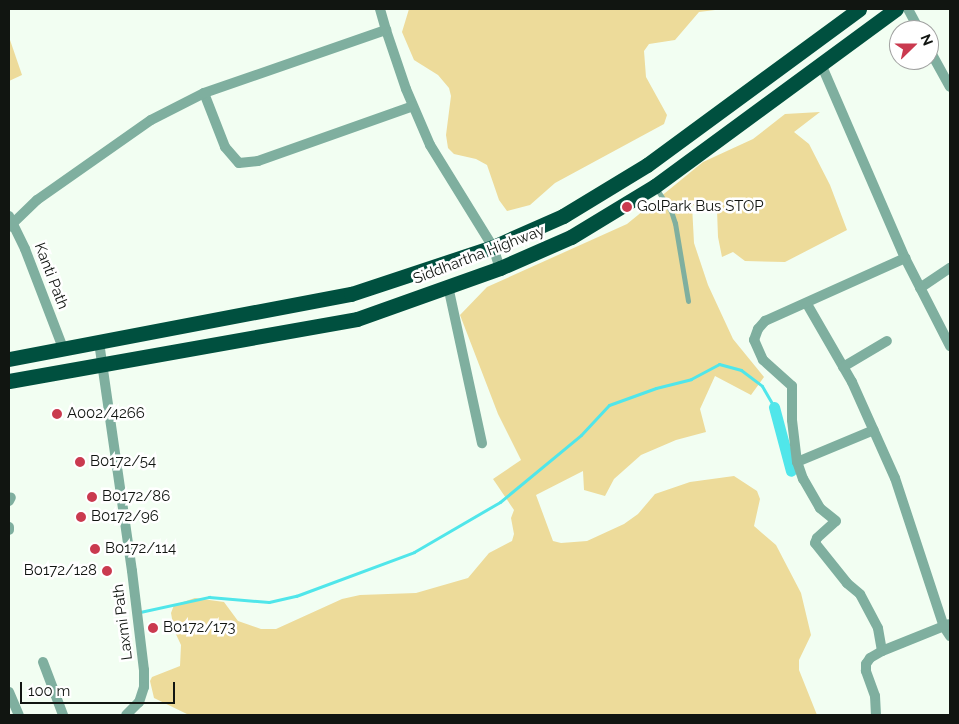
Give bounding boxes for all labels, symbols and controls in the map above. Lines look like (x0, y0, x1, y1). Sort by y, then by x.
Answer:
north arrow (889, 20, 939, 70)
text: N (918, 32, 936, 48)
place label: GolPark Bus STOP (637, 198, 764, 216)
marker: GolPark Bus STOP (621, 201, 633, 213)
street label: Siddhartha Highway (411, 222, 547, 288)
street label: Kanti Path (30, 240, 72, 312)
place label: A002/4266 (67, 405, 145, 423)
marker: A002/4266 (51, 408, 63, 420)
place label: B0172/54 (90, 453, 156, 471)
marker: B0172/54 (74, 456, 86, 468)
place label: B0172/86 (102, 488, 170, 506)
marker: B0172/86 (86, 491, 98, 503)
place label: B0172/96 (91, 508, 159, 526)
marker: B0172/96 (75, 511, 87, 523)
place label: B0172/114 (105, 540, 176, 558)
marker: B0172/114 (89, 543, 101, 555)
place label: B0172/128 (24, 562, 97, 580)
marker: B0172/128 (101, 565, 113, 577)
street label: Laxmi Path (109, 583, 137, 661)
place label: B0172/173 (163, 619, 235, 637)
marker: B0172/173 (147, 622, 159, 634)
scale bar (22, 672, 178, 704)
text: 100 m (28, 682, 70, 700)

